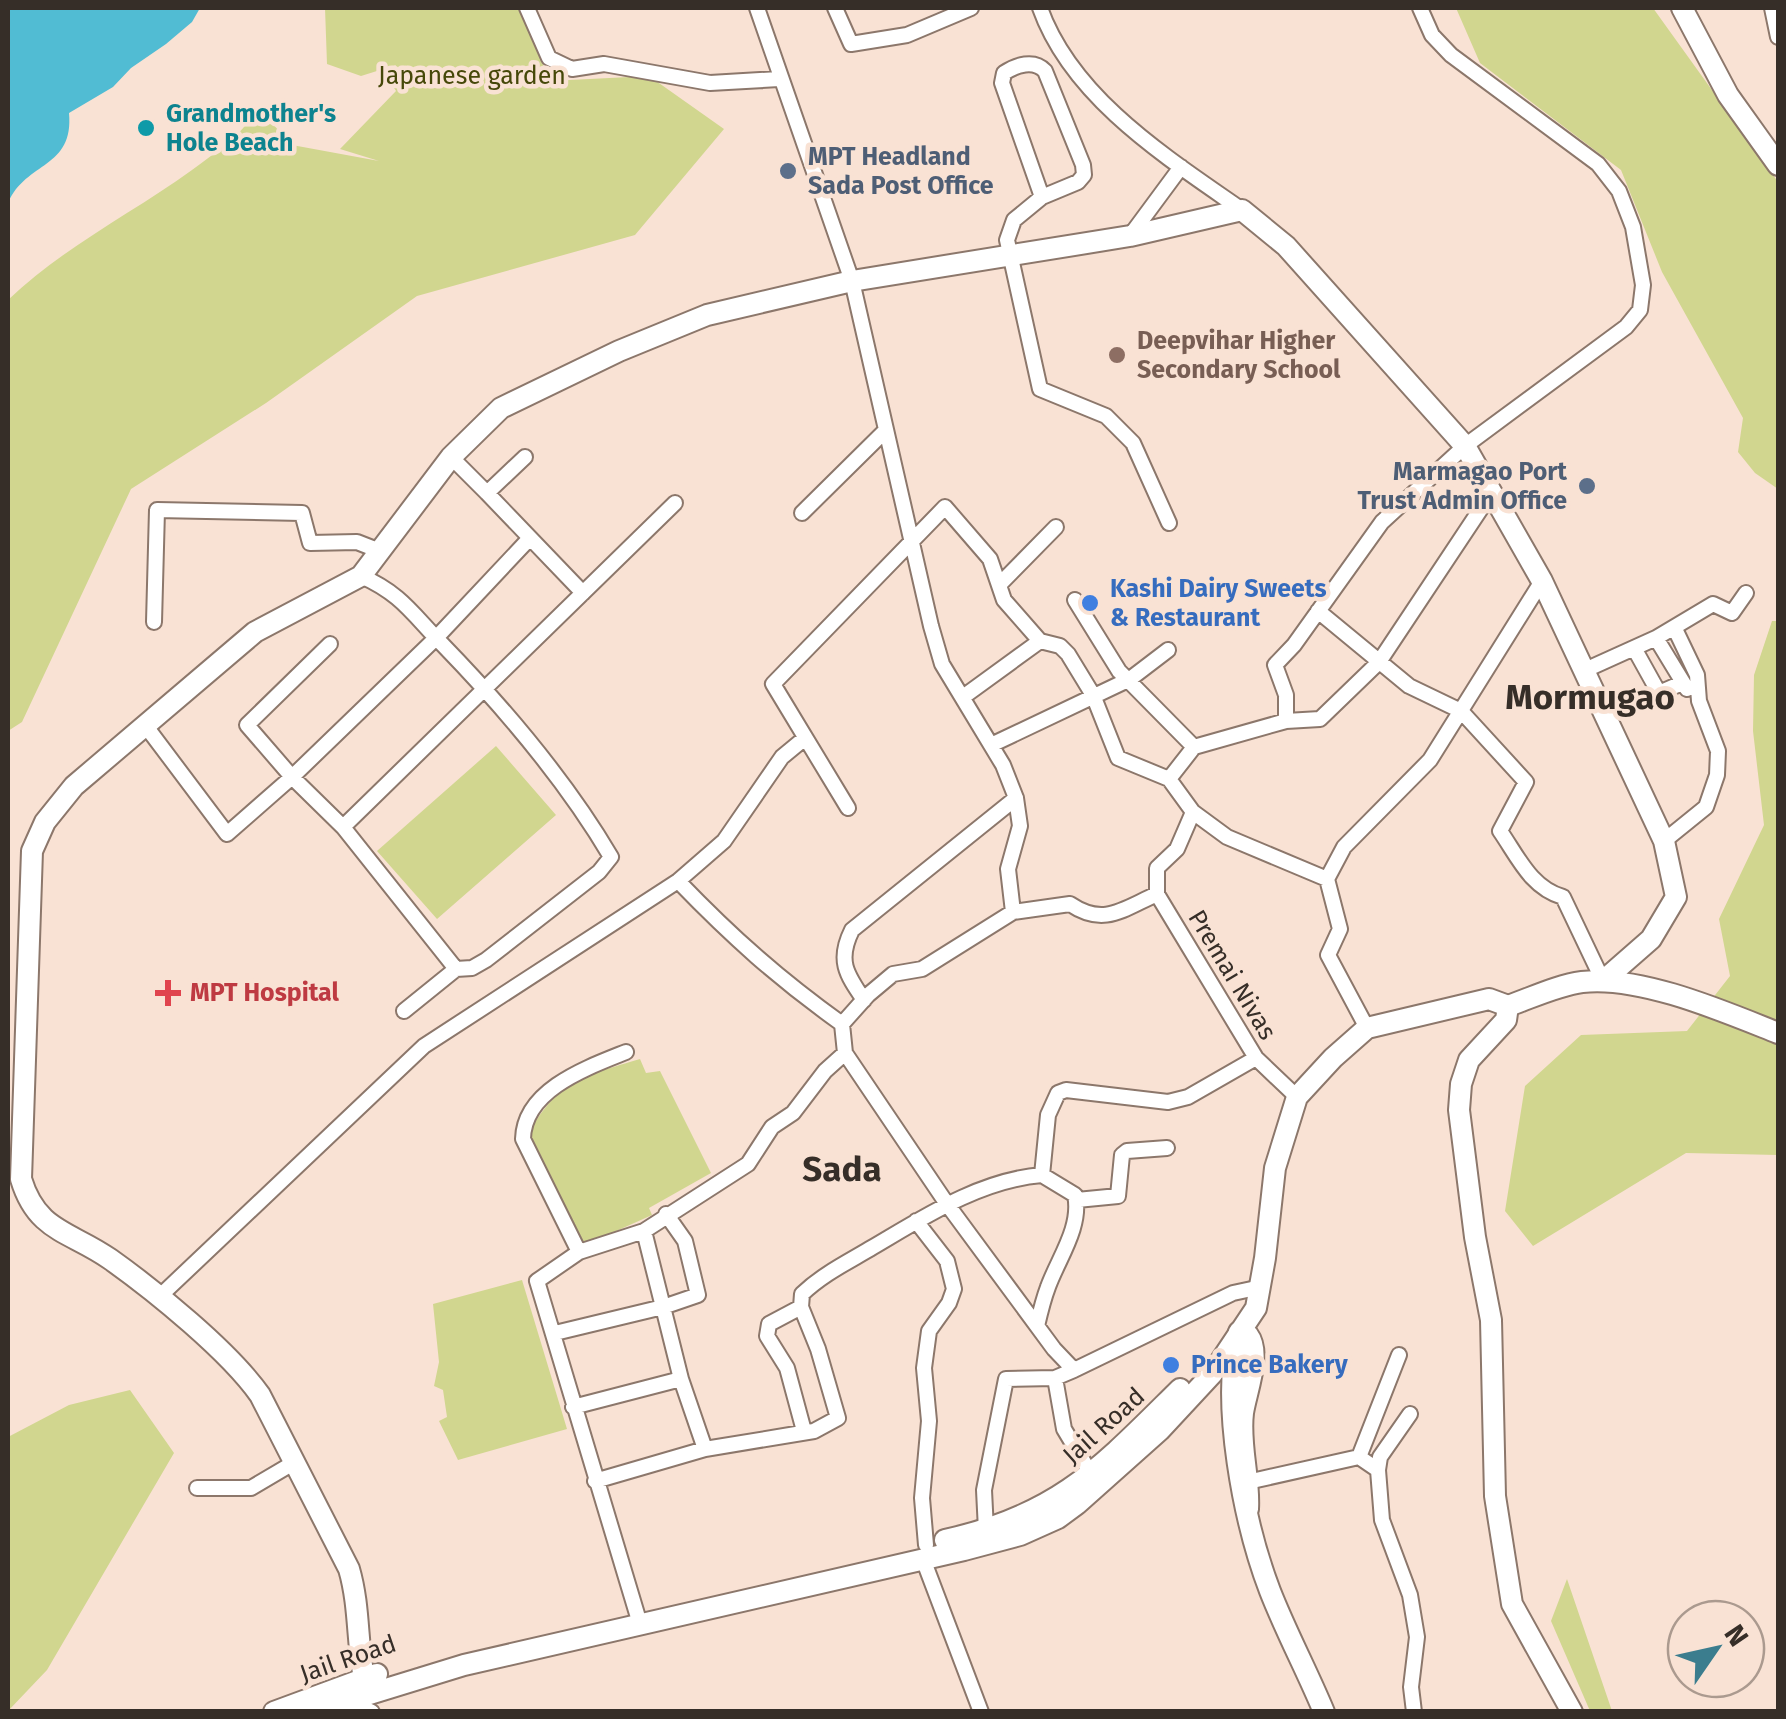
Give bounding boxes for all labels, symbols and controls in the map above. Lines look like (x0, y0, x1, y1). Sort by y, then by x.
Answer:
park label: Japanese garden (378, 61, 566, 91)
place label: Grandmother's Hole Beach (166, 99, 336, 158)
marker: Grandmother's Hole Beach (135, 117, 157, 139)
place label: MPT Headland Sada Post Office (808, 142, 994, 201)
marker: MPT Headland Sada Post Office (777, 160, 799, 182)
place label: Deepvihar Higher Secondary School (1137, 326, 1341, 385)
marker: Deepvihar Higher Secondary School (1106, 344, 1128, 366)
place label: Marmagao Port Trust Admin Office (1358, 457, 1567, 516)
marker: Marmagao Port Trust Admin Office (1576, 475, 1598, 497)
place label: Kashi Dairy Sweets & Restaurant (1110, 574, 1327, 633)
marker: Kashi Dairy Sweets & Restaurant (1079, 592, 1101, 614)
district label: Mormugao (1505, 676, 1675, 718)
street label: Premai Nivas (1181, 905, 1283, 1045)
place label: MPT Hospital (190, 978, 340, 1008)
marker: MPT Hospital (155, 980, 181, 1006)
district label: Sada (802, 1148, 882, 1190)
place label: Prince Bakery (1191, 1350, 1349, 1380)
marker: Prince Bakery (1160, 1354, 1182, 1376)
street label: Jail Road (1057, 1381, 1151, 1471)
north arrow (1666, 1599, 1766, 1699)
text: N (1717, 1618, 1755, 1652)
street label: Jail Road (296, 1629, 400, 1689)

